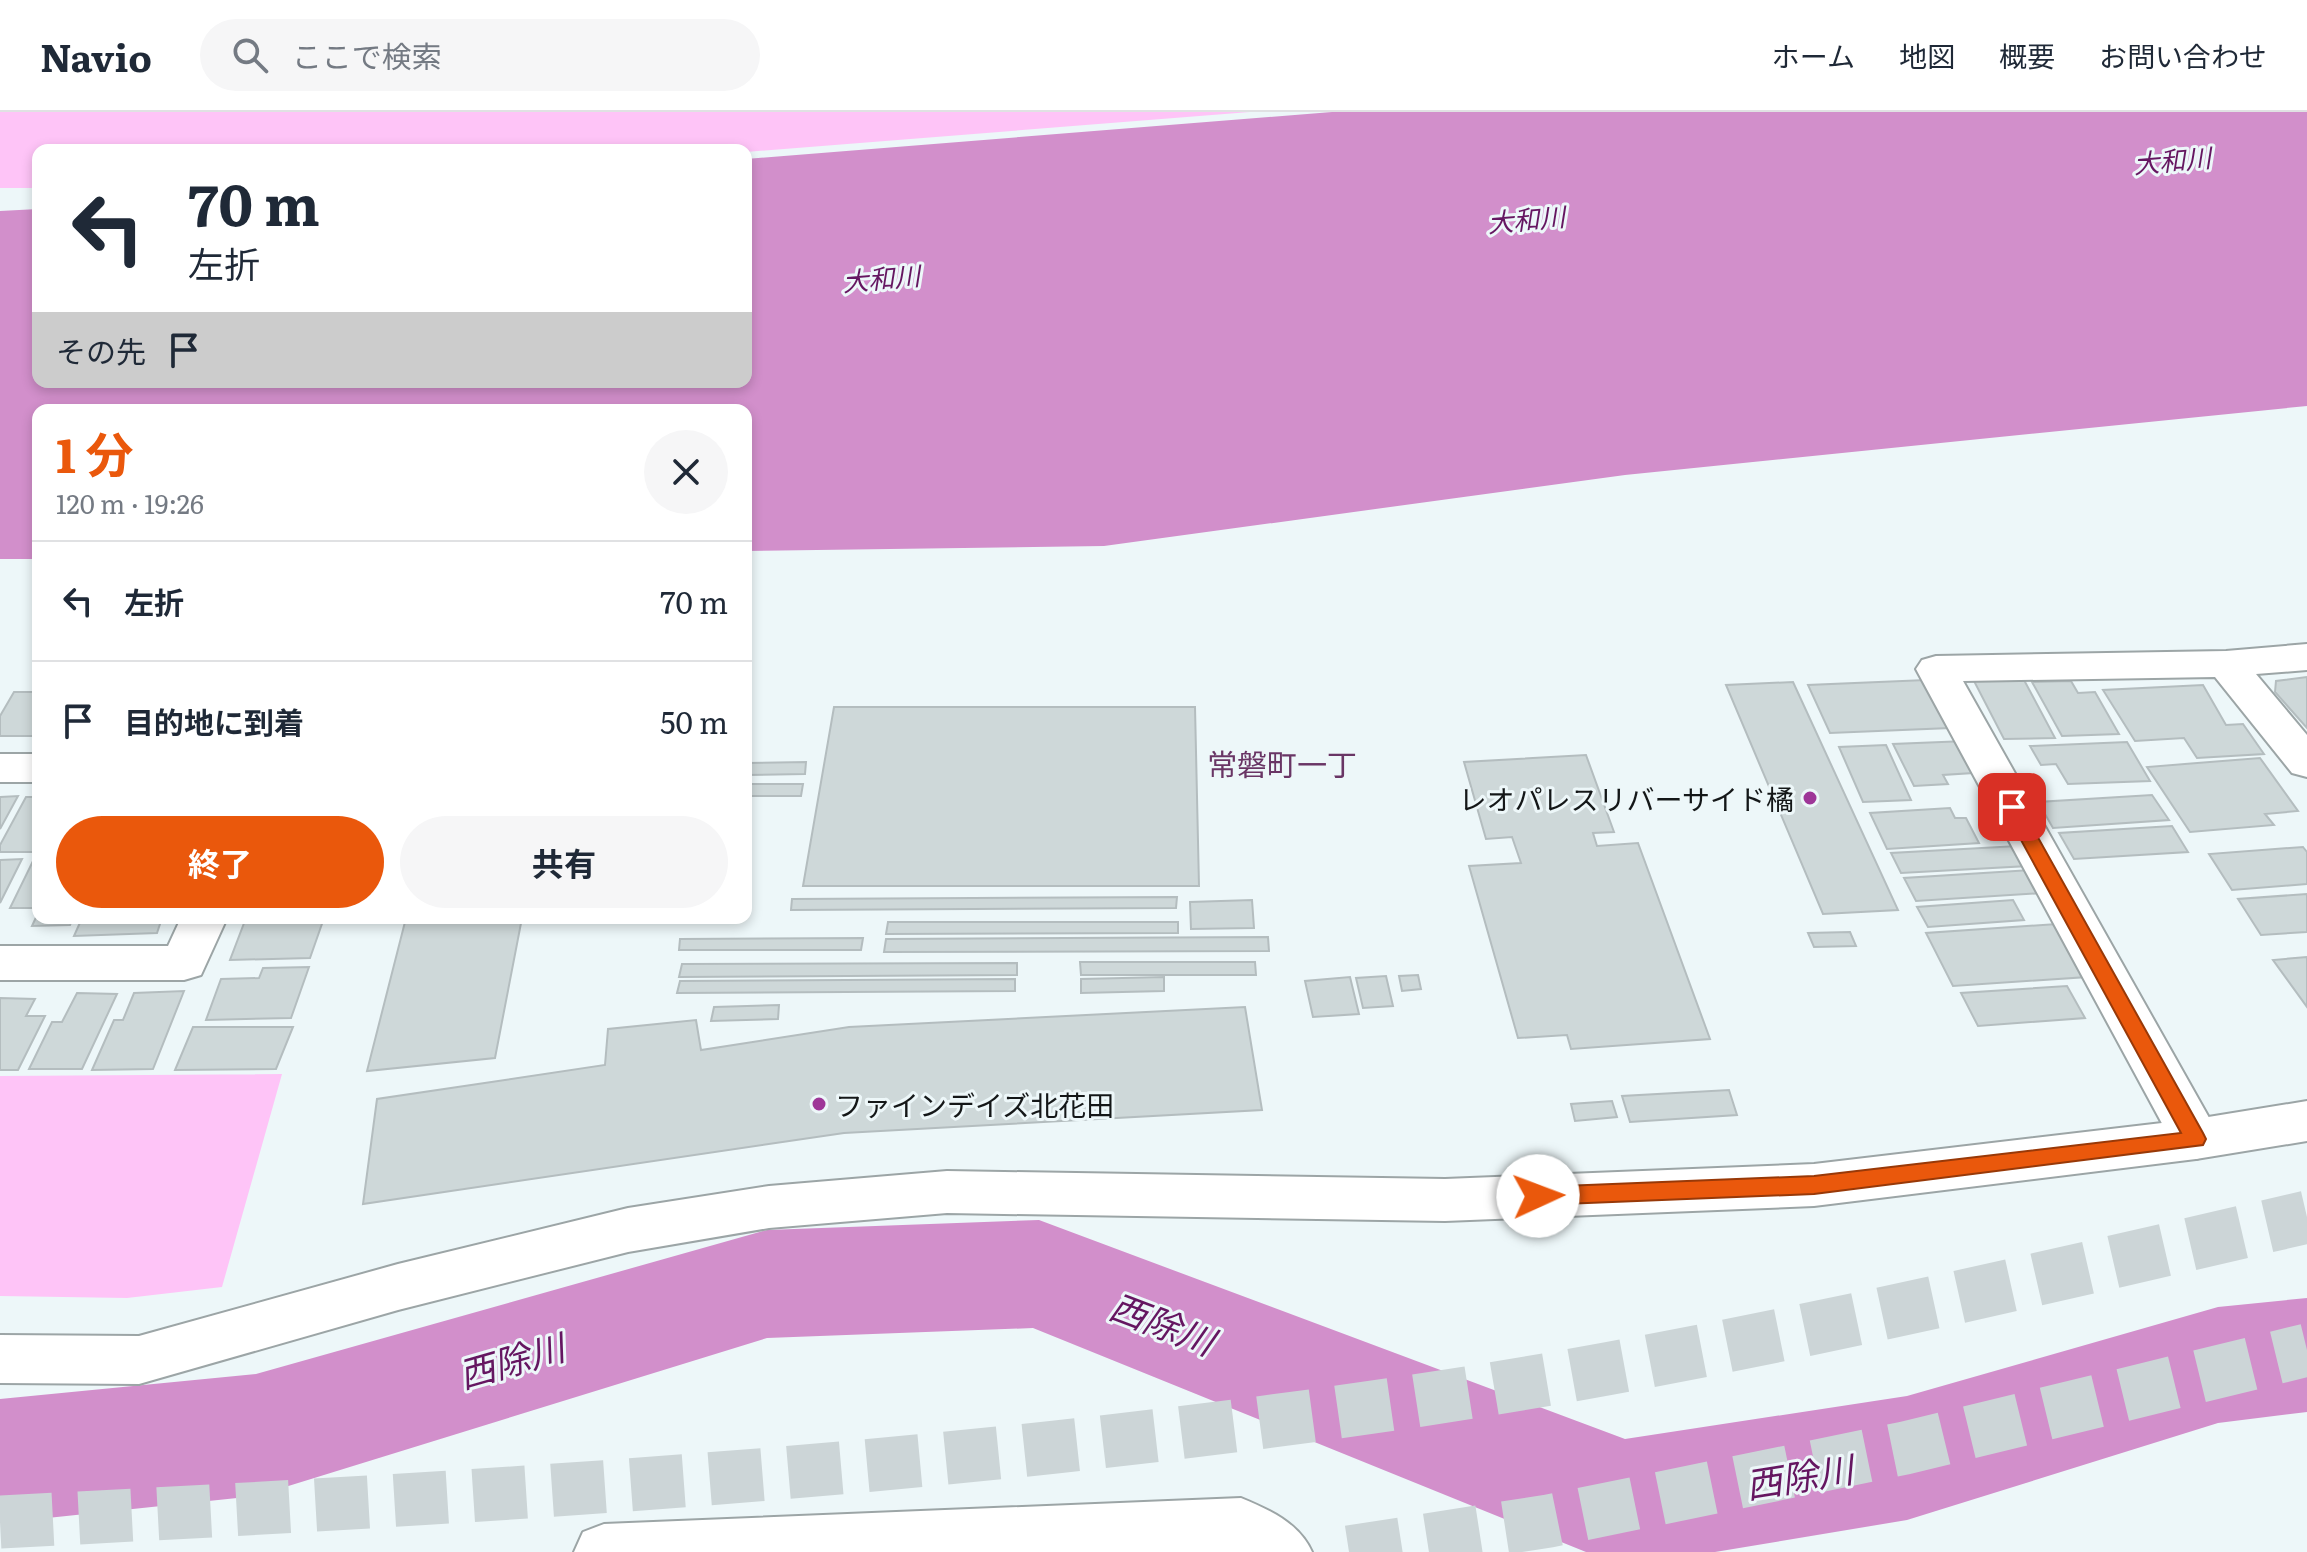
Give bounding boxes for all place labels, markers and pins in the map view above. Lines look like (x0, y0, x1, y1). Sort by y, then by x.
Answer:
pin (1978, 773, 2046, 841)
place label: レオパレスリバーサイド橘 (1459, 777, 1794, 819)
marker: レオパレスリバーサイド橘 (1801, 789, 1819, 807)
place label: ファインデイズ北花田 (835, 1083, 1114, 1125)
marker: ファインデイズ北花田 (810, 1095, 828, 1113)

